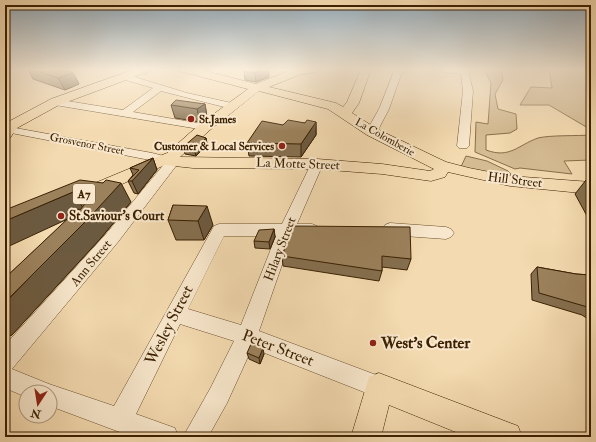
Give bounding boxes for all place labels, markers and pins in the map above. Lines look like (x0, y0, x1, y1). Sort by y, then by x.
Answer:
place label: St.James (199, 113, 236, 127)
marker: St.James (186, 114, 196, 124)
place label: Customer & Local Services (154, 140, 274, 153)
marker: Customer & Local Services (277, 141, 287, 151)
place label: St.Saviour's Court (69, 208, 165, 224)
marker: St.Saviour's Court (56, 211, 66, 221)
place label: West's Center (380, 333, 471, 353)
marker: West's Center (368, 338, 378, 348)

